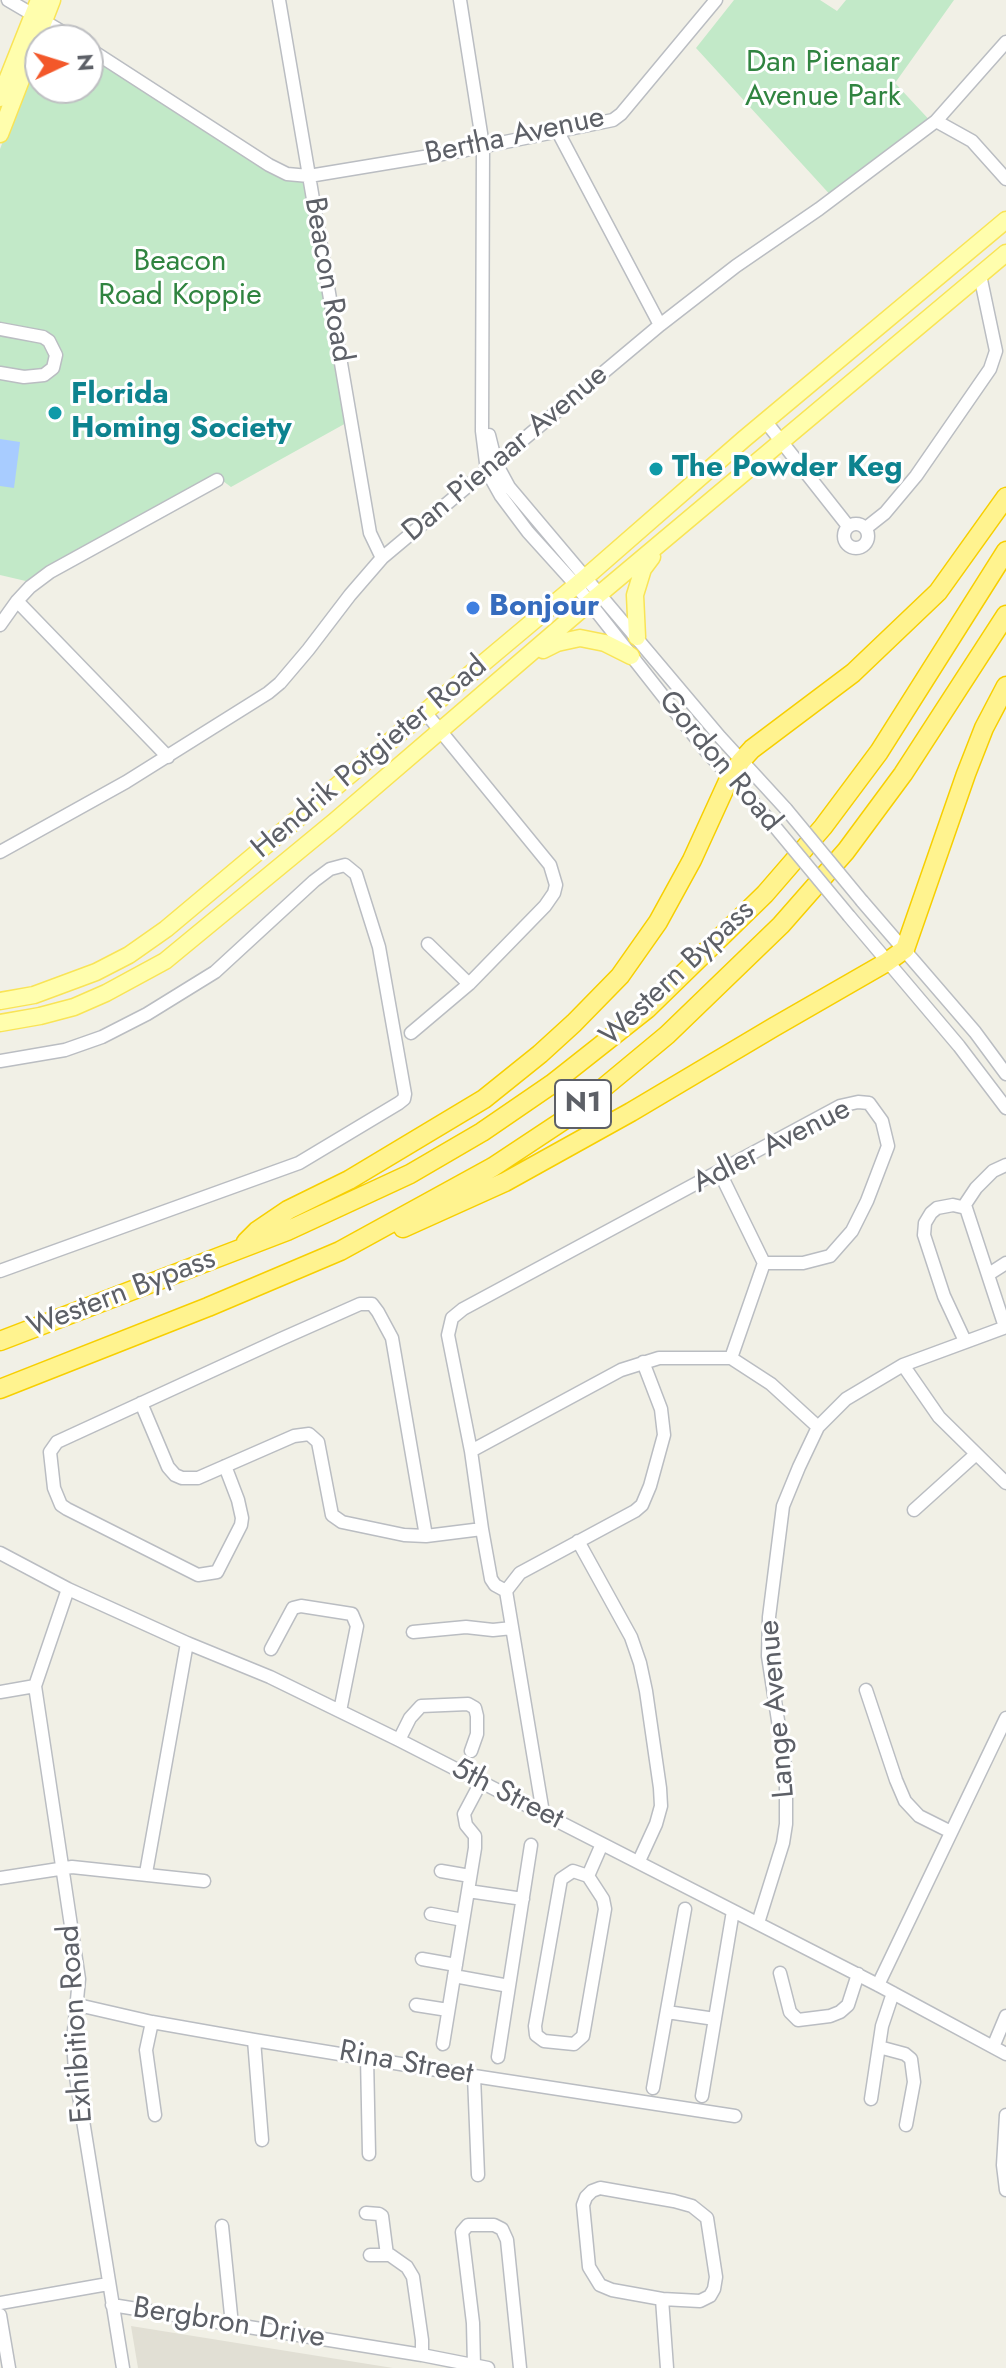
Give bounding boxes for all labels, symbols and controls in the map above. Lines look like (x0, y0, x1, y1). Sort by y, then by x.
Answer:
north arrow (24, 24, 104, 104)
park label: Dan Pienaar Avenue Park (745, 46, 901, 116)
text: N (69, 53, 103, 72)
street label: Bertha Avenue (422, 100, 608, 174)
street label: Beacon Road (295, 195, 359, 365)
park label: Beacon Road Koppie (98, 245, 262, 316)
street label: Dan Pienaar Avenue (396, 358, 616, 550)
place label: Florida Homing Society (71, 378, 292, 448)
marker: Florida Homing Society (46, 404, 64, 422)
place label: The Powder Keg (672, 451, 903, 487)
marker: The Powder Keg (647, 460, 665, 478)
place label: Bonjour (489, 590, 599, 626)
marker: Bonjour (464, 599, 482, 617)
street label: Hendrik Potgieter Road (245, 649, 495, 867)
street label: Gordon Road (650, 684, 788, 840)
street label: Western Bypass (593, 893, 763, 1055)
road number: N1 (555, 1080, 611, 1128)
street label: Adler Avenue (687, 1092, 857, 1202)
street label: Western Bypass (23, 1242, 221, 1346)
street label: Lange Avenue (752, 1618, 804, 1800)
street label: 5th Street (445, 1752, 569, 1838)
street label: Exhibition Road (52, 1924, 102, 2124)
street label: Rina Street (336, 2035, 476, 2093)
street label: Bergbron Drive (130, 2291, 328, 2357)

